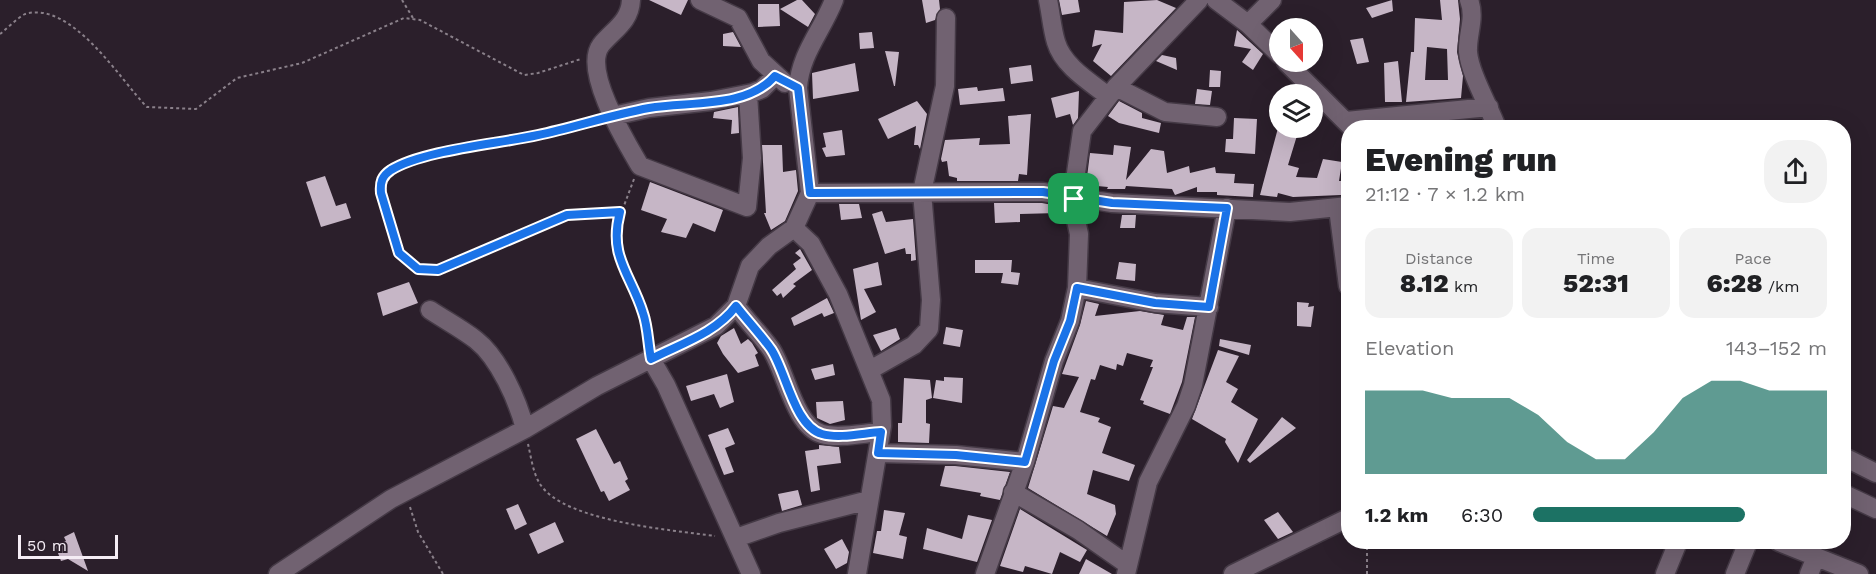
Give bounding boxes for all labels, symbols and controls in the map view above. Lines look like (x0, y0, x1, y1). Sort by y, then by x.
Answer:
north arrow (1269, 18, 1323, 72)
map controls (1269, 18, 1323, 138)
button: layers (1269, 84, 1323, 138)
text: Evening run (1365, 140, 1557, 179)
button: share (1764, 140, 1827, 203)
pin (1048, 173, 1099, 224)
icon: arrive (1057, 182, 1090, 215)
text: 21:12 · 7 × 1.2 km (1365, 182, 1525, 206)
text: Distance (1405, 249, 1473, 268)
text: Time (1577, 249, 1615, 268)
text: Pace (1734, 249, 1772, 268)
text: 8.12 (1400, 268, 1449, 298)
text: 52:31 (1563, 268, 1629, 298)
text: 6:28 (1707, 268, 1763, 298)
text: km (1449, 277, 1478, 296)
text: /km (1763, 277, 1799, 296)
text: Elevation (1365, 336, 1454, 360)
text: 143–152 m (1726, 336, 1827, 360)
text: 1.2 km (1365, 503, 1428, 527)
text: 6:30 (1461, 503, 1503, 527)
scale bar (18, 532, 118, 560)
text: 50 m (27, 536, 67, 555)

